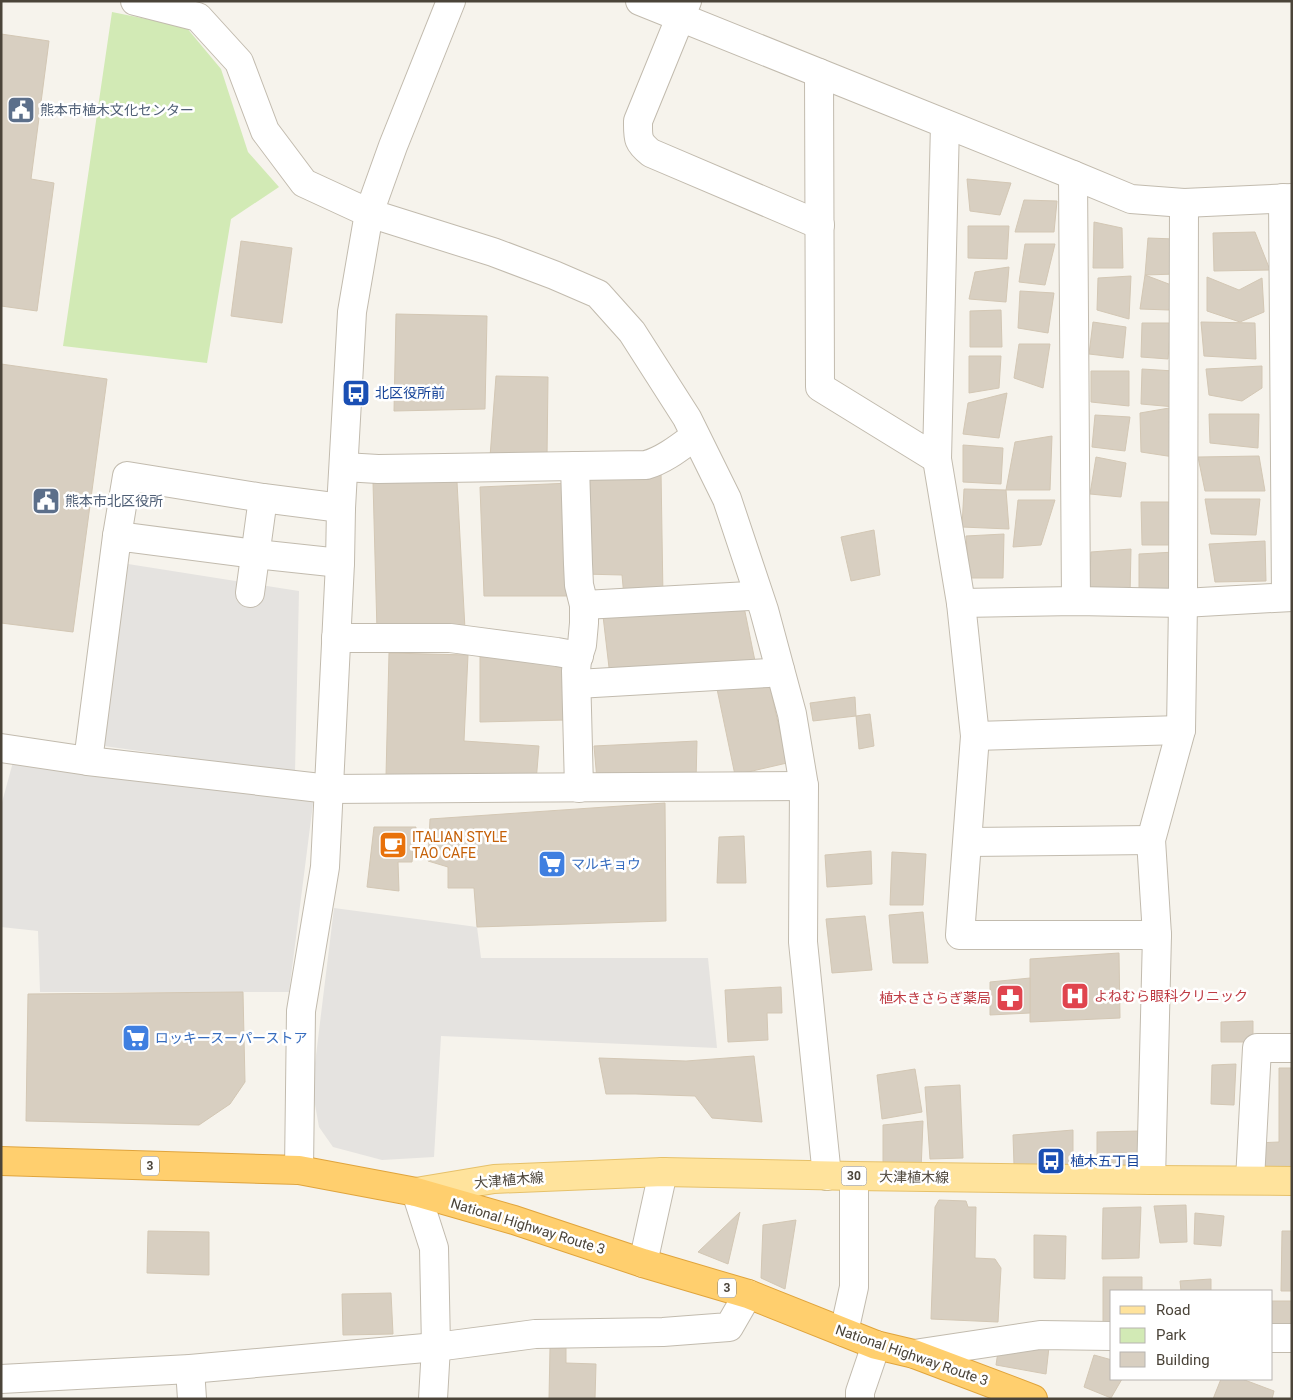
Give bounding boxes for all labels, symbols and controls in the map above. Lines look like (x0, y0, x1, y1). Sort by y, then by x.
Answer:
public building icon: 熊本市植木文化センター (6, 95, 36, 125)
place label: 熊本市植木文化センター (40, 102, 194, 118)
bus stop icon: 北区役所前 (341, 378, 371, 408)
place label: 北区役所前 (375, 385, 445, 401)
public building icon: 熊本市北区役所 (31, 486, 61, 516)
place label: 熊本市北区役所 (65, 493, 163, 509)
place label: ITALIAN STYLE TAO CAFE (412, 829, 507, 861)
cafe icon: ITALIAN STYLE TAO CAFE (378, 830, 408, 860)
supermarket icon: マルキョウ (537, 849, 567, 879)
place label: マルキョウ (571, 856, 641, 872)
hospital icon: よねむら眼科クリニック (1060, 981, 1090, 1011)
pharmacy icon: 植木きさらぎ薬局 (995, 983, 1025, 1013)
place label: よねむら眼科クリニック (1094, 988, 1248, 1004)
place label: 植木きさらぎ薬局 (879, 990, 991, 1006)
supermarket icon: ロッキースーパーストア (121, 1023, 151, 1053)
place label: ロッキースーパーストア (155, 1030, 307, 1046)
bus stop icon: 植木五丁目 (1036, 1146, 1066, 1176)
place label: 植木五丁目 (1070, 1153, 1140, 1169)
road number: 3 (141, 1156, 159, 1176)
road number: 30 (842, 1166, 866, 1186)
street label: 大津植木線 (879, 1168, 949, 1186)
street label: 大津植木線 (473, 1169, 545, 1191)
street label: National Highway Route 3 (449, 1195, 607, 1257)
road number: 3 (718, 1278, 736, 1298)
legend (1110, 1290, 1273, 1380)
text: Road (1156, 1301, 1190, 1319)
street label: National Highway Route 3 (833, 1321, 991, 1389)
text: Park (1156, 1326, 1187, 1344)
text: Building (1156, 1351, 1210, 1369)

